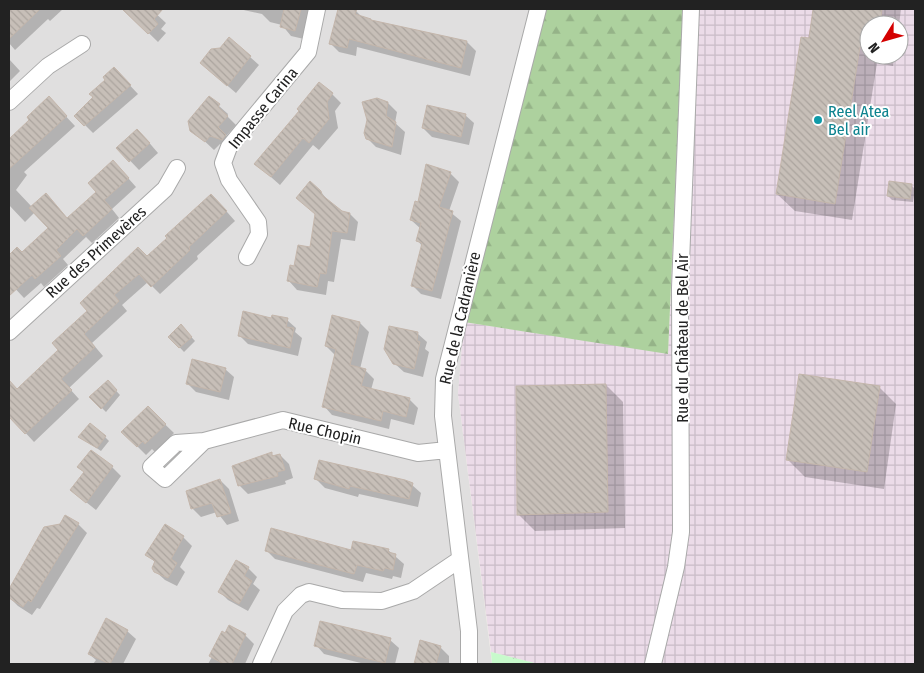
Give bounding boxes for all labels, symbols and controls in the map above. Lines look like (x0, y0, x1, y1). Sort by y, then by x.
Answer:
north arrow (859, 15, 909, 65)
text: N (865, 39, 883, 56)
street label: Impasse Carina (224, 63, 302, 153)
place label: Reel Atea Bel air (828, 102, 889, 139)
marker: Reel Atea Bel air (812, 114, 824, 126)
street label: Rue des Primevères (42, 202, 150, 302)
street label: Rue de la Cadranière (436, 250, 485, 386)
street label: Rue du Château de Bel Air (673, 253, 692, 423)
street label: Rue Chopin (287, 413, 363, 449)

